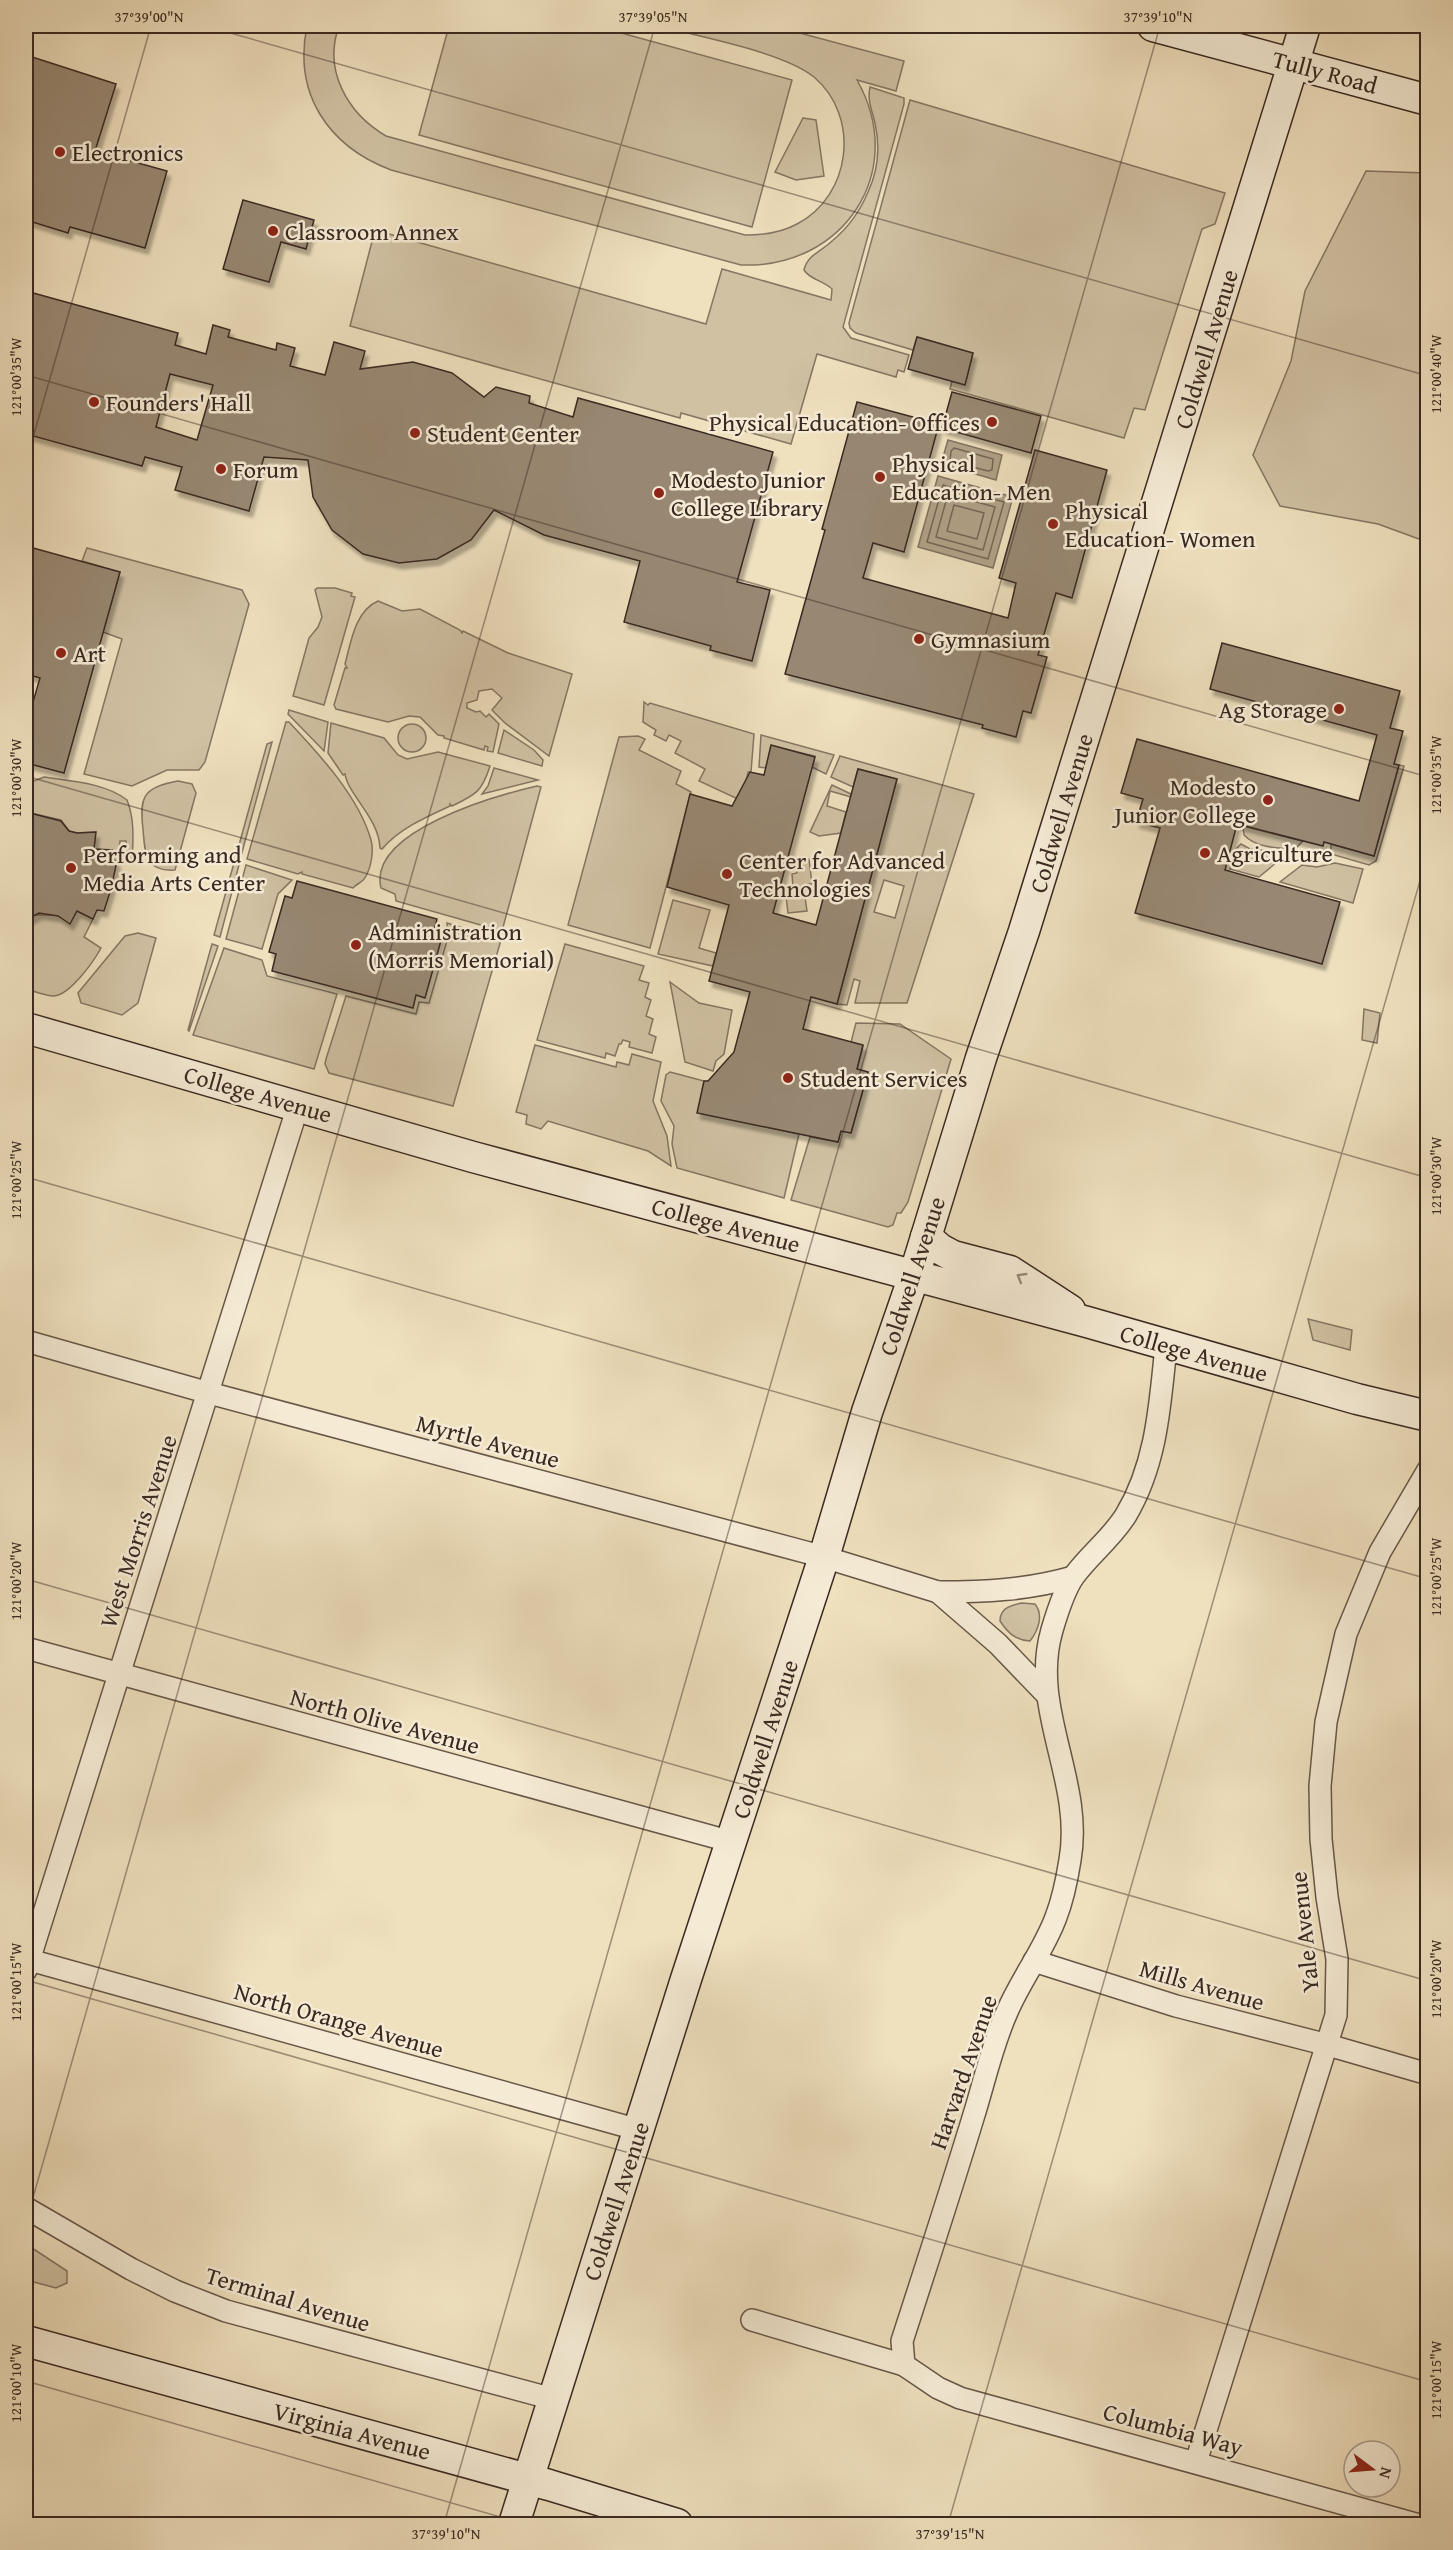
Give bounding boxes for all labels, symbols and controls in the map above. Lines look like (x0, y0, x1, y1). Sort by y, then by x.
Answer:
text: 37°39'00"N (115, 6, 184, 27)
text: 37°39'05"N (619, 6, 688, 27)
text: 37°39'10"N (1124, 6, 1193, 27)
street label: Tully Road (1269, 41, 1382, 103)
place label: Electronics (72, 135, 183, 170)
marker: Electronics (53, 145, 67, 159)
place label: Classroom Annex (285, 214, 459, 249)
marker: Classroom Annex (266, 224, 280, 238)
street label: Coldwell Avenue (1165, 265, 1247, 433)
text: 121°00'40"W (1425, 334, 1446, 414)
text: 121°00'35"W (5, 337, 26, 417)
place label: Founders' Hall (106, 385, 251, 420)
marker: Founders' Hall (87, 395, 101, 409)
place label: Physical Education- Offices (709, 405, 980, 440)
marker: Physical Education- Offices (985, 415, 999, 429)
place label: Student Center (427, 416, 579, 451)
marker: Student Center (408, 426, 422, 440)
place label: Physical Education- Men (892, 446, 1051, 509)
place label: Forum (233, 452, 299, 487)
marker: Forum (214, 462, 228, 476)
place label: Modesto Junior College Library (671, 462, 826, 525)
marker: Physical Education- Men (873, 470, 887, 484)
marker: Modesto Junior College Library (652, 486, 666, 500)
place label: Physical Education- Women (1065, 493, 1256, 556)
marker: Physical Education- Women (1046, 517, 1060, 531)
place label: Gymnasium (931, 622, 1051, 657)
marker: Gymnasium (912, 632, 926, 646)
place label: Art (73, 636, 106, 671)
marker: Art (54, 646, 68, 660)
place label: Ag Storage (1219, 692, 1327, 727)
marker: Ag Storage (1332, 702, 1346, 716)
street label: Coldwell Avenue (1020, 729, 1102, 897)
text: 121°00'35"W (1425, 735, 1446, 815)
text: 121°00'30"W (5, 738, 26, 818)
place label: Modesto Junior College (1112, 769, 1256, 832)
marker: Modesto Junior College (1261, 793, 1275, 807)
place label: Agriculture (1217, 836, 1333, 871)
place label: Performing and Media Arts Center (83, 837, 265, 900)
place label: Center for Advanced Technologies (739, 843, 945, 906)
marker: Agriculture (1198, 846, 1212, 860)
marker: Performing and Media Arts Center (64, 861, 78, 875)
marker: Center for Advanced Technologies (720, 867, 734, 881)
place label: Administration (Morris Memorial) (368, 914, 554, 977)
marker: Administration (Morris Memorial) (349, 938, 363, 952)
street label: College Avenue (180, 1056, 336, 1132)
place label: Student Services (800, 1061, 967, 1096)
marker: Student Services (781, 1071, 795, 1085)
text: 121°00'30"W (1425, 1136, 1446, 1216)
text: 121°00'25"W (5, 1140, 26, 1220)
street label: College Avenue (648, 1188, 804, 1262)
street label: Coldwell Avenue (870, 1192, 954, 1360)
one-way arrow (1017, 1273, 1027, 1285)
street label: College Avenue (1116, 1315, 1272, 1391)
street label: Myrtle Avenue (412, 1405, 564, 1477)
street label: West Morris Avenue (90, 1430, 186, 1632)
text: 121°00'25"W (1425, 1537, 1446, 1617)
text: 121°00'20"W (5, 1541, 26, 1621)
street label: Coldwell Avenue (723, 1655, 807, 1823)
street label: North Olive Avenue (286, 1679, 484, 1763)
street label: Yale Avenue (1280, 1870, 1328, 1994)
text: 121°00'20"W (1425, 1939, 1446, 2019)
text: 121°00'15"W (5, 1942, 26, 2022)
street label: Mills Avenue (1135, 1950, 1269, 2020)
street label: North Orange Avenue (230, 1973, 448, 2067)
street label: Harvard Avenue (920, 1990, 1006, 2154)
street label: Coldwell Avenue (574, 2117, 658, 2285)
street label: Terminal Avenue (201, 2257, 375, 2341)
text: 121°00'15"W (1425, 2340, 1446, 2420)
text: 121°00'10"W (5, 2343, 26, 2423)
street label: Virginia Avenue (269, 2393, 435, 2469)
street label: Columbia Way (1099, 2394, 1247, 2464)
north arrow (1342, 2439, 1402, 2499)
text: N (1373, 2465, 1399, 2482)
text: 37°39'10"N (412, 2523, 481, 2544)
text: 37°39'15"N (916, 2523, 985, 2544)

